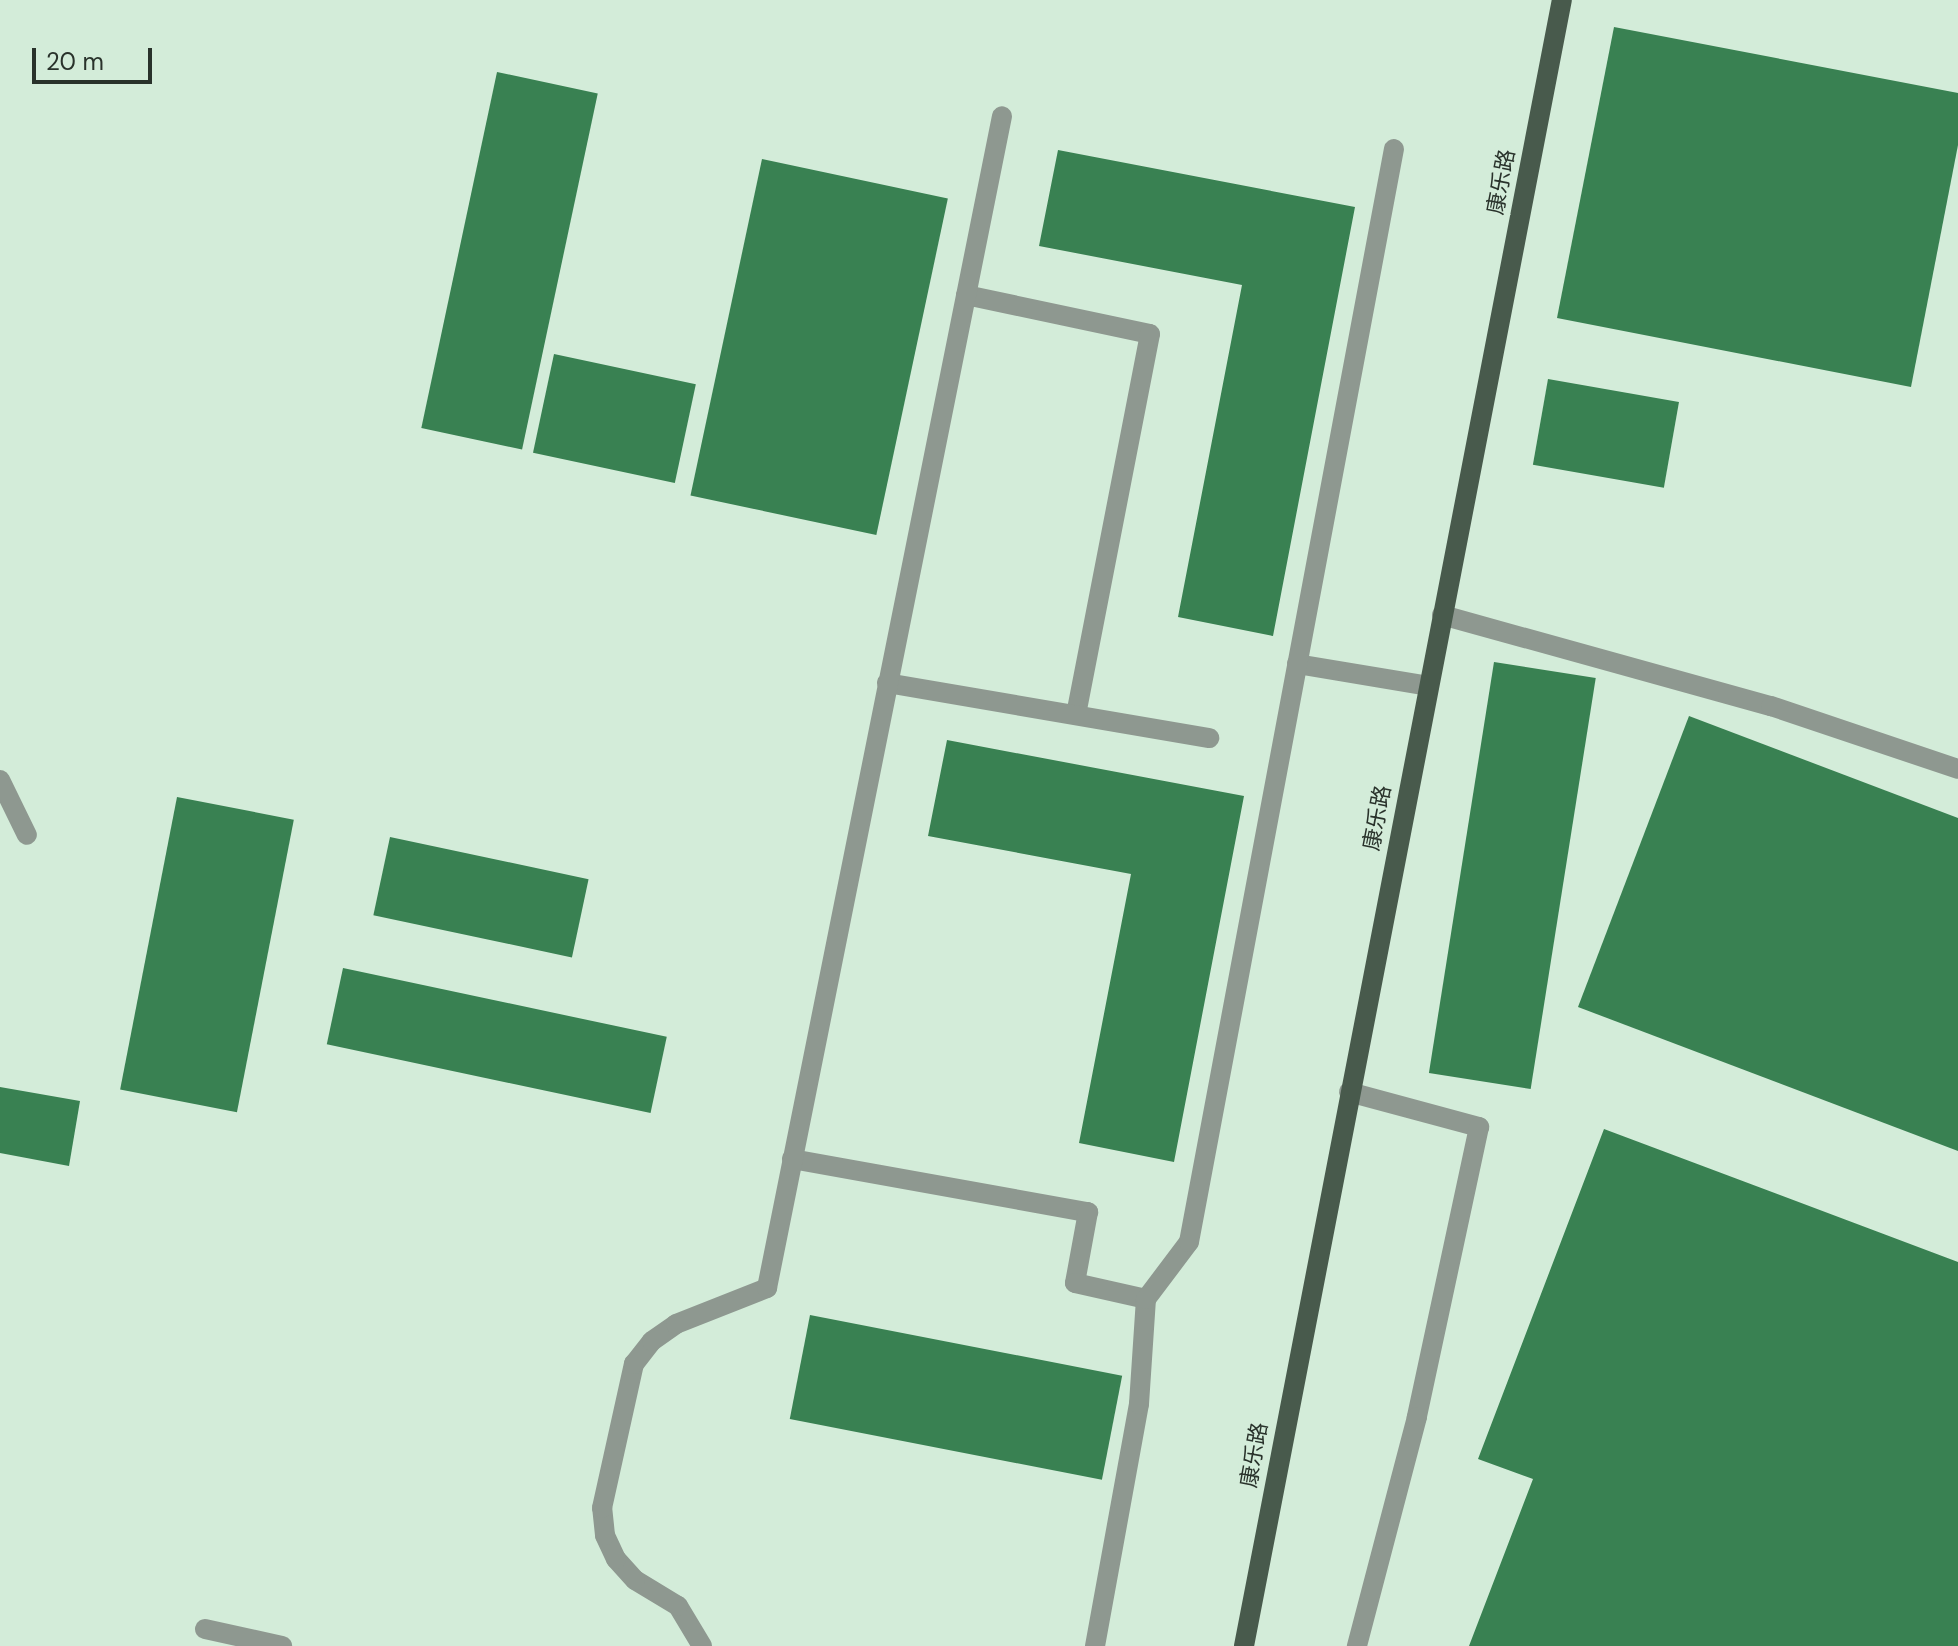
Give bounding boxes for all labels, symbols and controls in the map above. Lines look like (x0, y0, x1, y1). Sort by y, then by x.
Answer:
scale bar (36, 32, 156, 82)
text: 20 m (46, 46, 104, 77)
street label: 康乐路 (1482, 147, 1520, 217)
street label: 康乐路 (1358, 783, 1396, 853)
street label: 康乐路 (1235, 1420, 1273, 1490)

